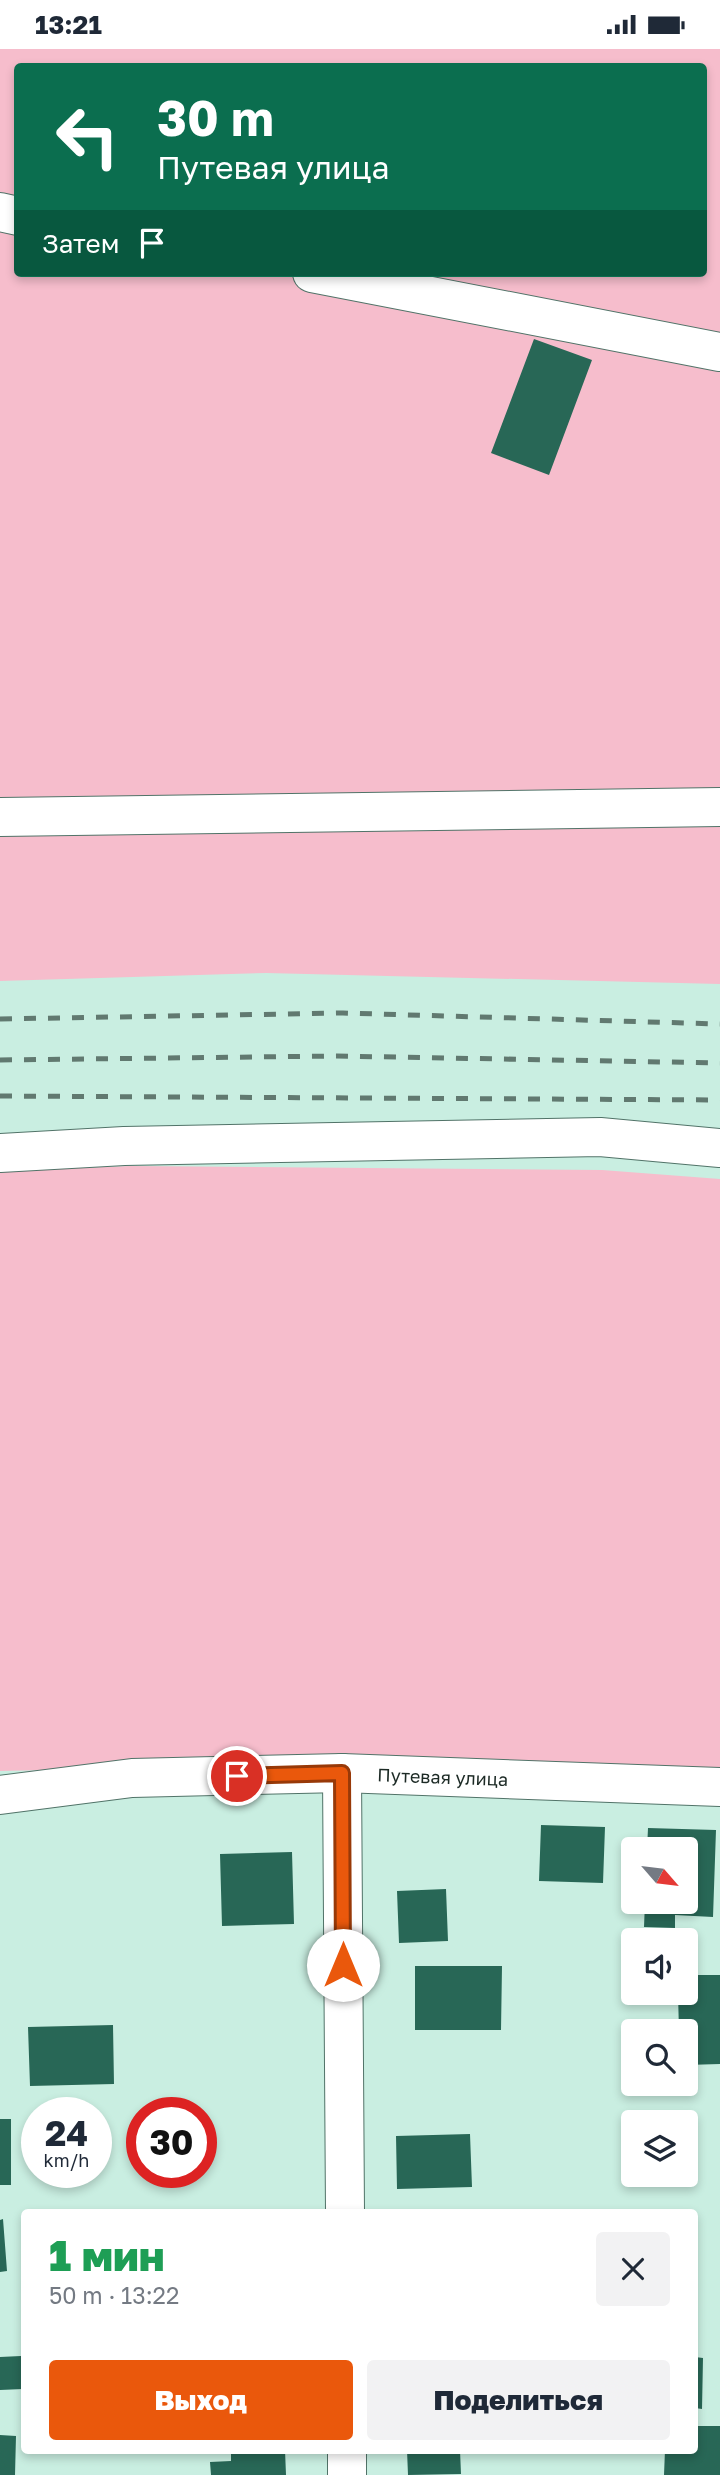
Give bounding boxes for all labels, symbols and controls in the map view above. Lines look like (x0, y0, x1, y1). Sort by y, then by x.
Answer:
text: 13:21 (35, 9, 102, 40)
text: 30 m (157, 88, 274, 147)
icon: left (42, 91, 133, 182)
text: Путевая улица (157, 148, 390, 186)
icon: arrive (133, 224, 171, 262)
text: Затем (42, 228, 119, 259)
pin (207, 1746, 267, 1806)
icon: arrive (218, 1757, 256, 1795)
street label: Путевая улица (377, 1763, 509, 1790)
north arrow (621, 1837, 698, 1915)
map controls (621, 1837, 698, 2187)
position arrow (306, 1928, 380, 2002)
button: sound (621, 1928, 698, 2005)
button: search (621, 2019, 698, 2096)
speed limit sign: 30 (126, 2097, 217, 2188)
button: layers (621, 2110, 698, 2187)
text: 24 (45, 2112, 88, 2154)
text: km/h (44, 2149, 89, 2171)
text: 1 мин (49, 2230, 165, 2280)
button: close (596, 2232, 670, 2306)
text: 50 m · 13:22 (49, 2281, 179, 2309)
button: Выход (49, 2360, 353, 2440)
button: Поделиться (367, 2360, 670, 2440)

